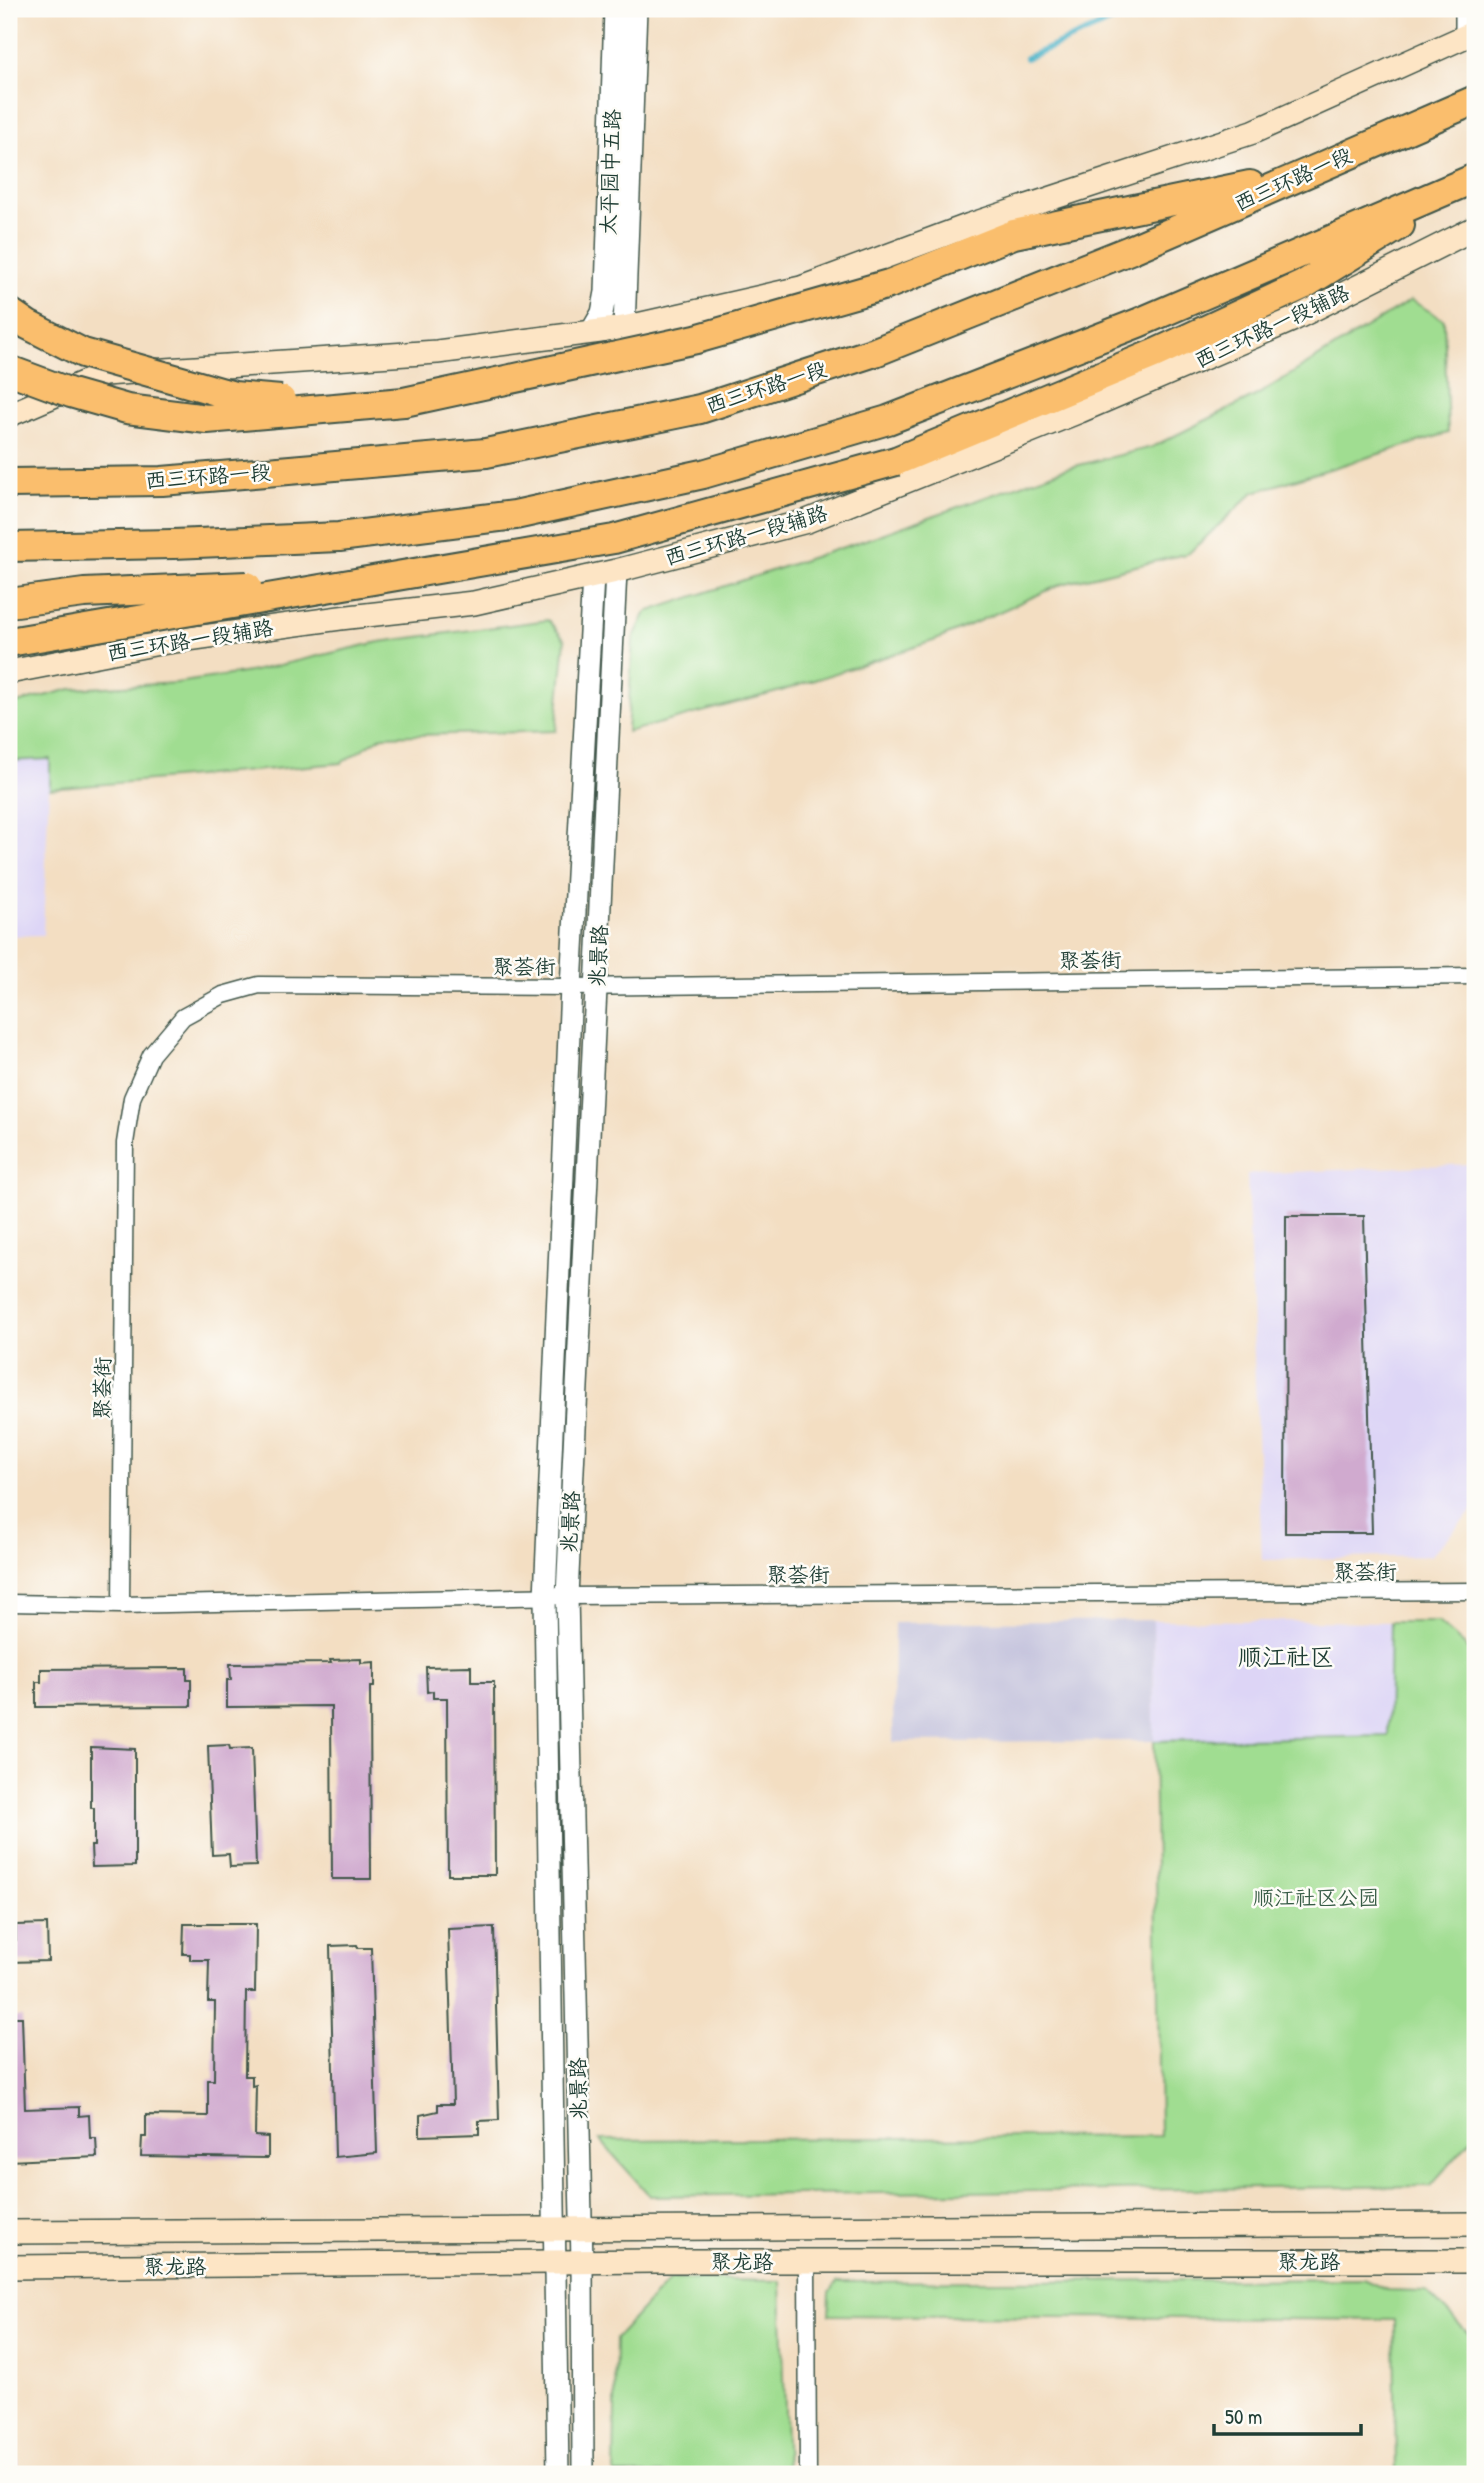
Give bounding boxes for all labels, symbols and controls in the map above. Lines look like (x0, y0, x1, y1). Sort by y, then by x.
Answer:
street label: 太平园中五路 (593, 109, 627, 235)
street label: 西三环路一段 (1230, 140, 1356, 218)
street label: 西三环路一段辅路 (1190, 277, 1354, 375)
street label: 西三环路一段 (702, 354, 830, 420)
street label: 西三环路一段 (144, 457, 272, 495)
street label: 西三环路一段辅路 (661, 498, 831, 572)
street label: 西三环路一段辅路 (105, 613, 275, 667)
street label: 兆景路 (582, 924, 614, 988)
street label: 聚荟街 (1058, 945, 1122, 975)
street label: 聚荟街 (493, 952, 556, 981)
street label: 聚荟街 (87, 1356, 117, 1420)
street label: 兆景路 (554, 1490, 586, 1554)
street label: 聚荟街 (1334, 1557, 1397, 1586)
street label: 聚荟街 (767, 1560, 830, 1589)
district label: 顺江社区 (1238, 1640, 1334, 1672)
park label: 顺江社区公园 (1253, 1883, 1379, 1912)
street label: 兆景路 (563, 2057, 593, 2121)
street label: 聚龙路 (711, 2247, 774, 2276)
street label: 聚龙路 (1278, 2247, 1341, 2276)
street label: 聚龙路 (144, 2252, 207, 2281)
scale bar (1214, 2392, 1362, 2436)
text: 50 m (1225, 2402, 1262, 2431)

